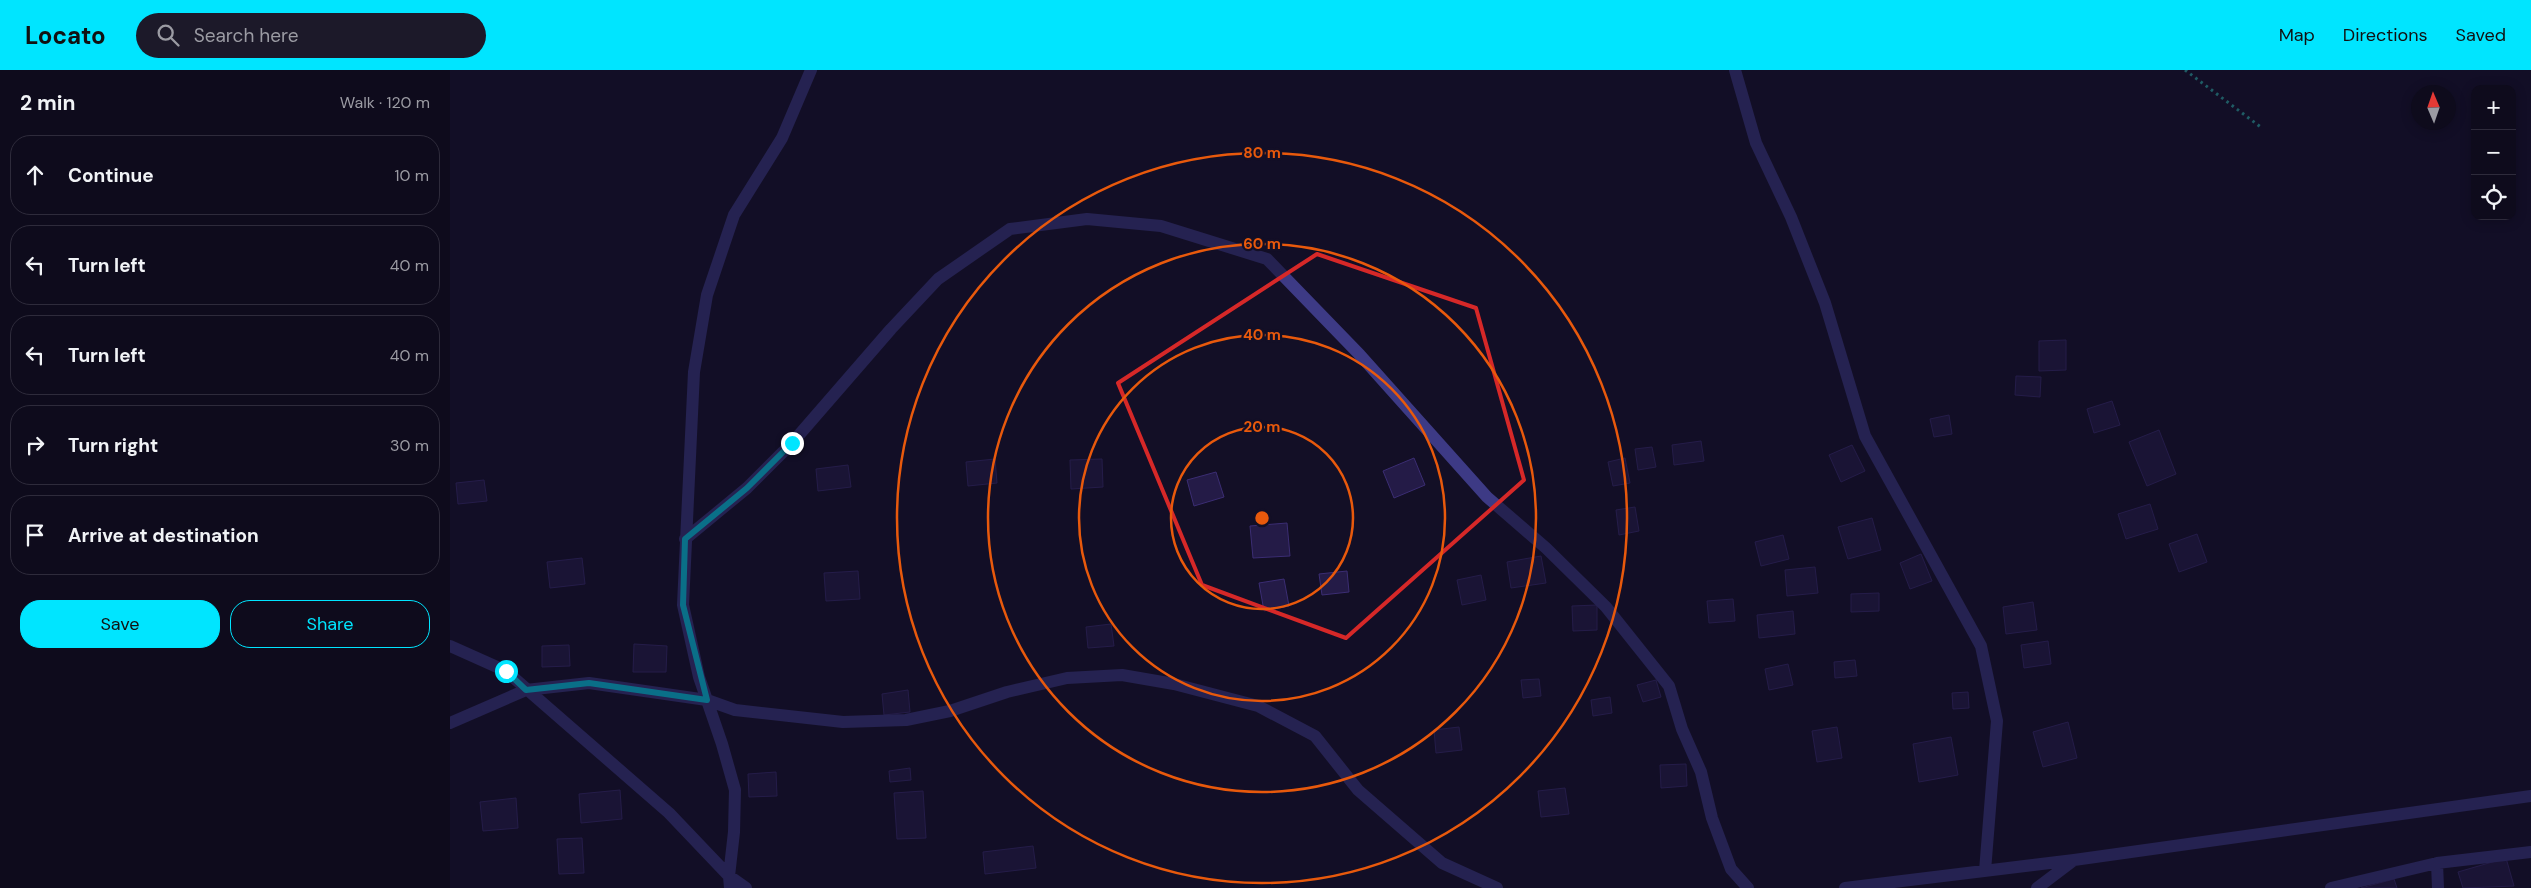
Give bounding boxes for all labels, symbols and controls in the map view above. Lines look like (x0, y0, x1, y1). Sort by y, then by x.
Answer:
search box (136, 13, 486, 58)
text: Locato (25, 20, 106, 51)
icon: search (154, 21, 182, 49)
text: Search here (194, 23, 299, 48)
text: Map (2279, 23, 2315, 47)
text: Directions (2343, 23, 2428, 47)
text: Saved (2456, 23, 2506, 47)
north arrow (2411, 85, 2456, 130)
map controls (2471, 85, 2516, 220)
button: + (2471, 85, 2516, 130)
text: 2 min (20, 89, 76, 117)
text: Walk · 120 m (340, 92, 430, 113)
button: − (2471, 130, 2516, 175)
text: 80 m (1243, 143, 1281, 163)
icon: ahead (21, 161, 49, 189)
text: Continue (68, 163, 154, 188)
text: 10 m (395, 165, 429, 186)
button: locate (2471, 175, 2516, 220)
text: 60 m (1243, 234, 1281, 254)
icon: left (21, 251, 49, 279)
text: Turn left (68, 253, 146, 278)
text: 40 m (390, 255, 429, 276)
text: 40 m (1243, 325, 1281, 345)
icon: left (21, 341, 49, 369)
text: Turn left (68, 343, 146, 368)
text: 40 m (390, 345, 429, 366)
text: 20 m (1244, 417, 1280, 437)
icon: right (21, 431, 49, 459)
route end (781, 432, 804, 455)
text: Turn right (68, 433, 158, 458)
text: 30 m (390, 435, 429, 456)
centre of rings (1253, 509, 1271, 527)
icon: arrive (21, 521, 49, 549)
text: Arrive at destination (68, 523, 259, 548)
button: Save (20, 600, 220, 648)
button: Share (230, 600, 430, 648)
route start (495, 660, 518, 683)

